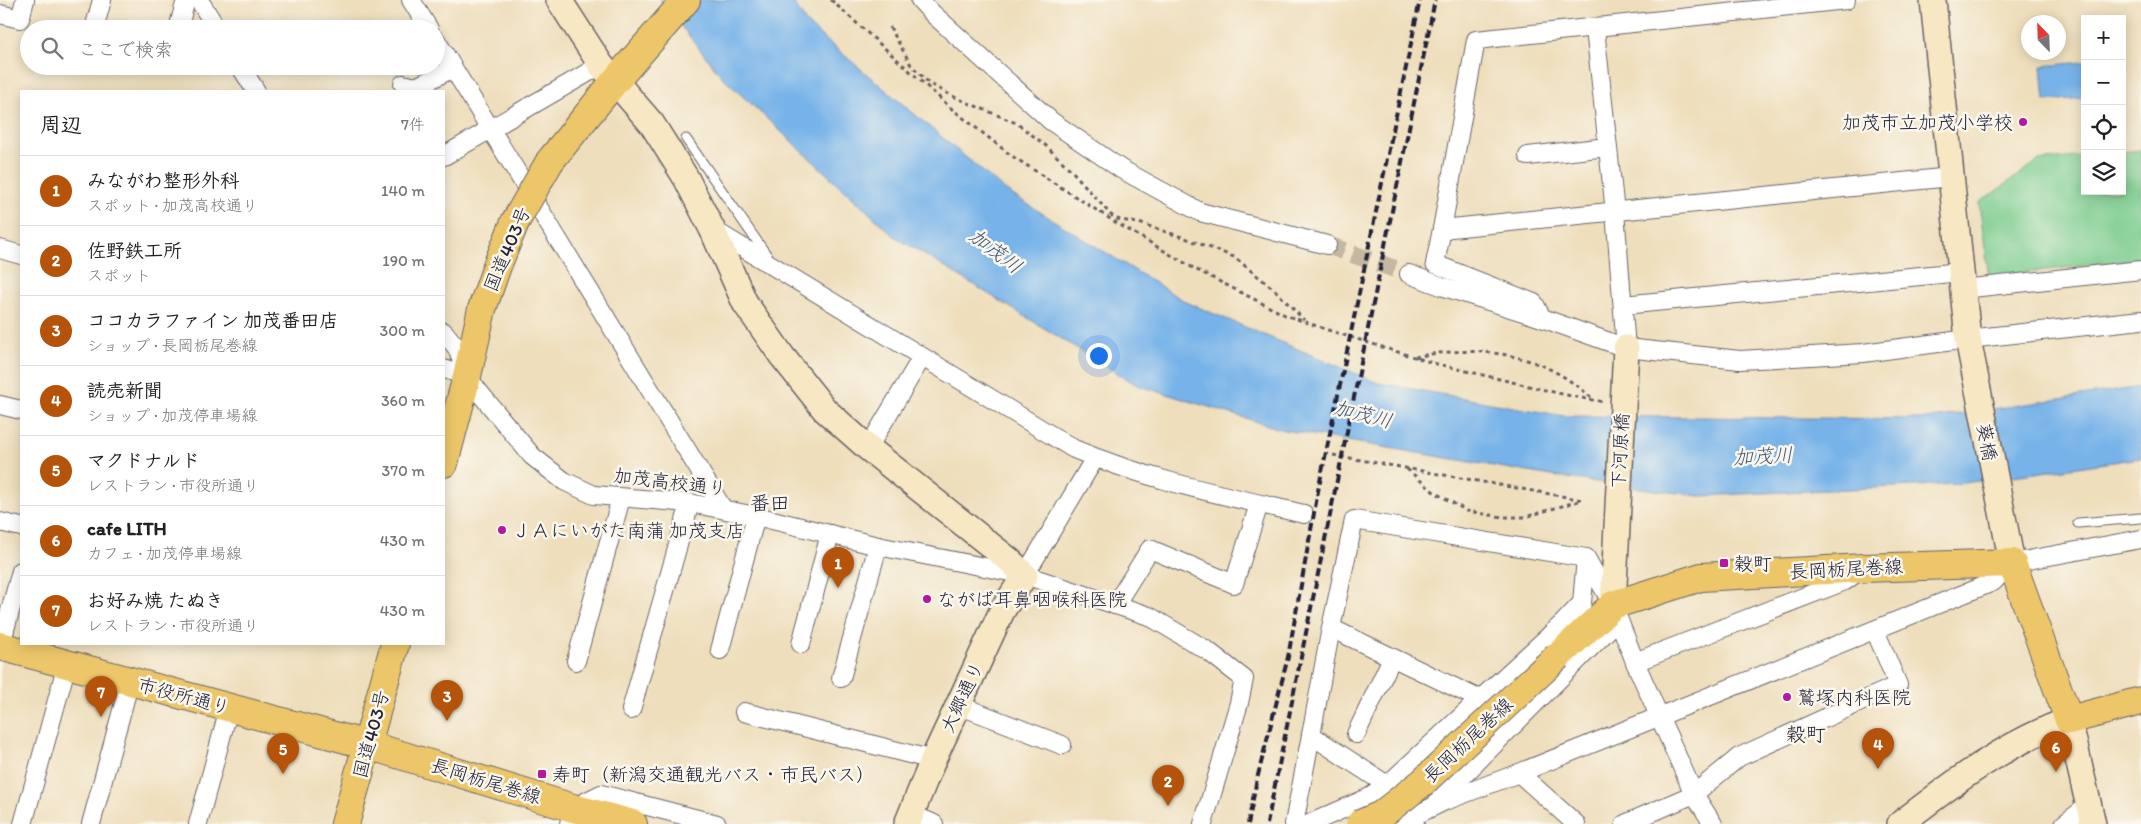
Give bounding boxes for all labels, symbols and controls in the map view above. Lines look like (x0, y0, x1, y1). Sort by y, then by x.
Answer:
north arrow (2021, 15, 2066, 60)
map controls (2081, 15, 2126, 195)
button: + (2081, 15, 2126, 60)
search box (20, 20, 445, 75)
icon: search (38, 34, 66, 62)
text: ここで検索 (78, 38, 173, 61)
button: − (2081, 60, 2126, 105)
button: locate (2081, 105, 2126, 150)
place label: 加茂市立加茂小学校 (1842, 111, 2013, 134)
text: 周辺 (40, 112, 82, 137)
text: 7件 (401, 115, 425, 134)
marker: 加茂市立加茂小学校 (2017, 116, 2029, 128)
button: layers (2081, 150, 2126, 195)
text: みながわ整形外科 (87, 169, 239, 192)
text: 1 (52, 181, 60, 200)
text: 140 m (381, 181, 425, 200)
text: スポット · 加茂高校通り (87, 196, 258, 215)
street label: 国道403号 (479, 203, 535, 295)
water label: 加茂川 (965, 223, 1027, 279)
text: 佐野鉄工所 (87, 239, 182, 262)
text: 2 (52, 251, 60, 270)
text: 190 m (382, 251, 425, 270)
text: スポット (87, 266, 151, 285)
text: ココカラファイン 加茂番田店 (87, 309, 338, 332)
text: 3 (52, 321, 60, 340)
text: 300 m (380, 321, 425, 340)
text: ショップ · 長岡栃尾巻線 (87, 336, 257, 355)
your location (1086, 343, 1112, 369)
text: 読売新聞 (87, 379, 163, 402)
text: 4 (51, 391, 61, 410)
text: 360 m (381, 391, 425, 410)
water label: 加茂川 (1331, 395, 1395, 433)
text: ショップ · 加茂停車場線 (87, 406, 257, 425)
street label: 下河原橋 (1607, 412, 1633, 490)
street label: 葵橋 (1972, 421, 2002, 463)
water label: 加茂川 (1732, 442, 1794, 470)
text: マクドナルド (87, 449, 200, 472)
text: 5 (52, 461, 60, 480)
text: 370 m (381, 461, 425, 480)
street label: 加茂高校通り (612, 464, 728, 500)
text: レストラン · 市役所通り (87, 476, 259, 495)
district label: 番田 (750, 491, 790, 515)
text: cafe LITH (87, 517, 167, 540)
place label: ＪＡにいがた南蒲 加茂支店 (512, 519, 745, 542)
marker: ＪＡにいがた南蒲 加茂支店 (496, 524, 508, 536)
text: 6 (52, 531, 60, 550)
text: 430 m (380, 531, 425, 550)
text: カフェ · 加茂停車場線 (87, 544, 242, 563)
pin: 1 (822, 547, 854, 588)
place label: 穀町 (1734, 552, 1772, 575)
street label: 長岡栃尾巻線 (1788, 555, 1904, 583)
marker: 穀町 (1718, 557, 1730, 569)
place label: ながば耳鼻咽喉科医院 (937, 588, 1127, 611)
text: お好み焼 たぬき (87, 589, 224, 612)
marker: ながば耳鼻咽喉科医院 (921, 593, 933, 605)
text: 7 (52, 601, 60, 620)
text: 430 m (380, 601, 425, 620)
text: レストラン · 市役所通り (87, 616, 259, 635)
street label: 大郷通り (936, 658, 988, 736)
street label: 市役所通り (135, 673, 233, 719)
pin: 7 (85, 676, 117, 717)
pin: 3 (431, 680, 463, 721)
place label: 鷲塚内科医院 (1797, 686, 1911, 709)
street label: 国道403号 (348, 687, 394, 781)
marker: 鷲塚内科医院 (1781, 691, 1793, 703)
street label: 長岡栃尾巻線 (1418, 693, 1518, 787)
district label: 穀町 (1786, 722, 1826, 746)
pin: 4 (1862, 728, 1894, 769)
pin: 6 (2040, 731, 2072, 772)
pin: 5 (267, 733, 299, 774)
street label: 長岡栃尾巻線 (428, 753, 544, 809)
place label: 寿町（新潟交通観光バス・市民バス） (552, 763, 875, 786)
pin: 2 (1152, 765, 1184, 806)
marker: 寿町（新潟交通観光バス・市民バス） (536, 768, 548, 780)

